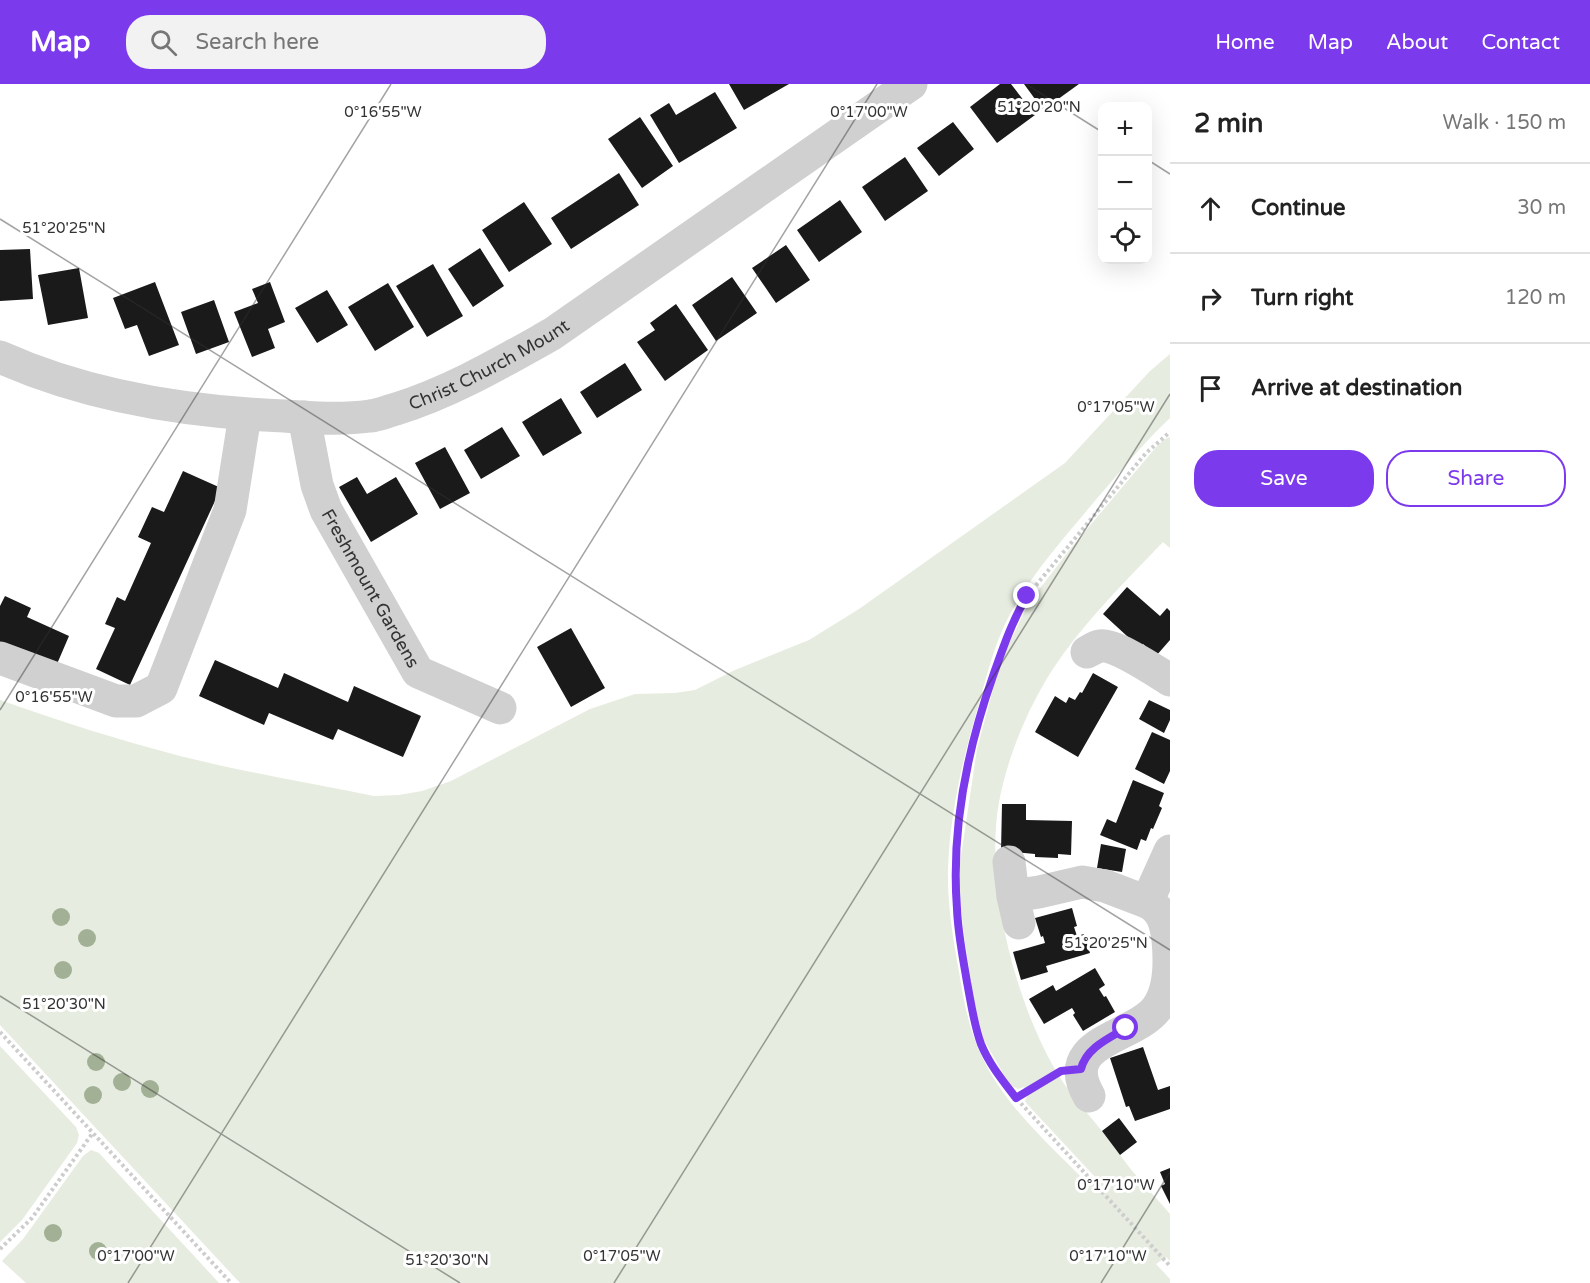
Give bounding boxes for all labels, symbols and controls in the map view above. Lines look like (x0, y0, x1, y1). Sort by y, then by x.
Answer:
search box (126, 15, 546, 69)
text: Map (30, 25, 90, 59)
icon: search (147, 26, 180, 59)
text: Search here (195, 29, 319, 55)
text: Home (1215, 30, 1275, 55)
text: Map (1308, 30, 1353, 55)
text: About (1386, 30, 1448, 55)
text: Contact (1481, 30, 1560, 55)
text: 51°20'20"N (997, 98, 1081, 116)
map controls (1098, 102, 1152, 264)
button: + (1098, 102, 1152, 156)
text: 0°16'55"W (344, 103, 422, 121)
text: 0°17'00"W (830, 103, 908, 121)
text: 2 min (1194, 108, 1263, 139)
text: Walk · 150 m (1443, 111, 1566, 135)
button: − (1098, 156, 1152, 210)
icon: ahead (1194, 192, 1227, 225)
text: Continue (1251, 195, 1346, 221)
text: 30 m (1517, 196, 1566, 220)
button: locate (1098, 210, 1152, 264)
text: 51°20'25"N (22, 219, 106, 237)
icon: right (1194, 282, 1227, 315)
text: Turn right (1251, 285, 1353, 311)
text: 120 m (1505, 286, 1566, 310)
street label: Christ Church Mount (406, 314, 574, 415)
icon: arrive (1194, 372, 1227, 405)
text: Arrive at destination (1251, 375, 1462, 401)
text: 0°17'05"W (1077, 398, 1155, 416)
button: Save (1194, 450, 1374, 507)
button: Share (1386, 450, 1566, 507)
street label: Freshmount Gardens (317, 505, 424, 672)
route end (1013, 582, 1039, 608)
text: 0°16'55"W (15, 688, 93, 706)
text: 51°20'25"N (1064, 934, 1148, 952)
text: 51°20'30"N (22, 995, 106, 1013)
route start (1112, 1014, 1138, 1040)
text: 0°17'10"W (1077, 1176, 1155, 1194)
text: 0°17'00"W (97, 1247, 175, 1265)
text: 0°17'05"W (583, 1247, 661, 1265)
text: 0°17'10"W (1069, 1247, 1147, 1265)
text: 51°20'30"N (405, 1251, 489, 1269)

